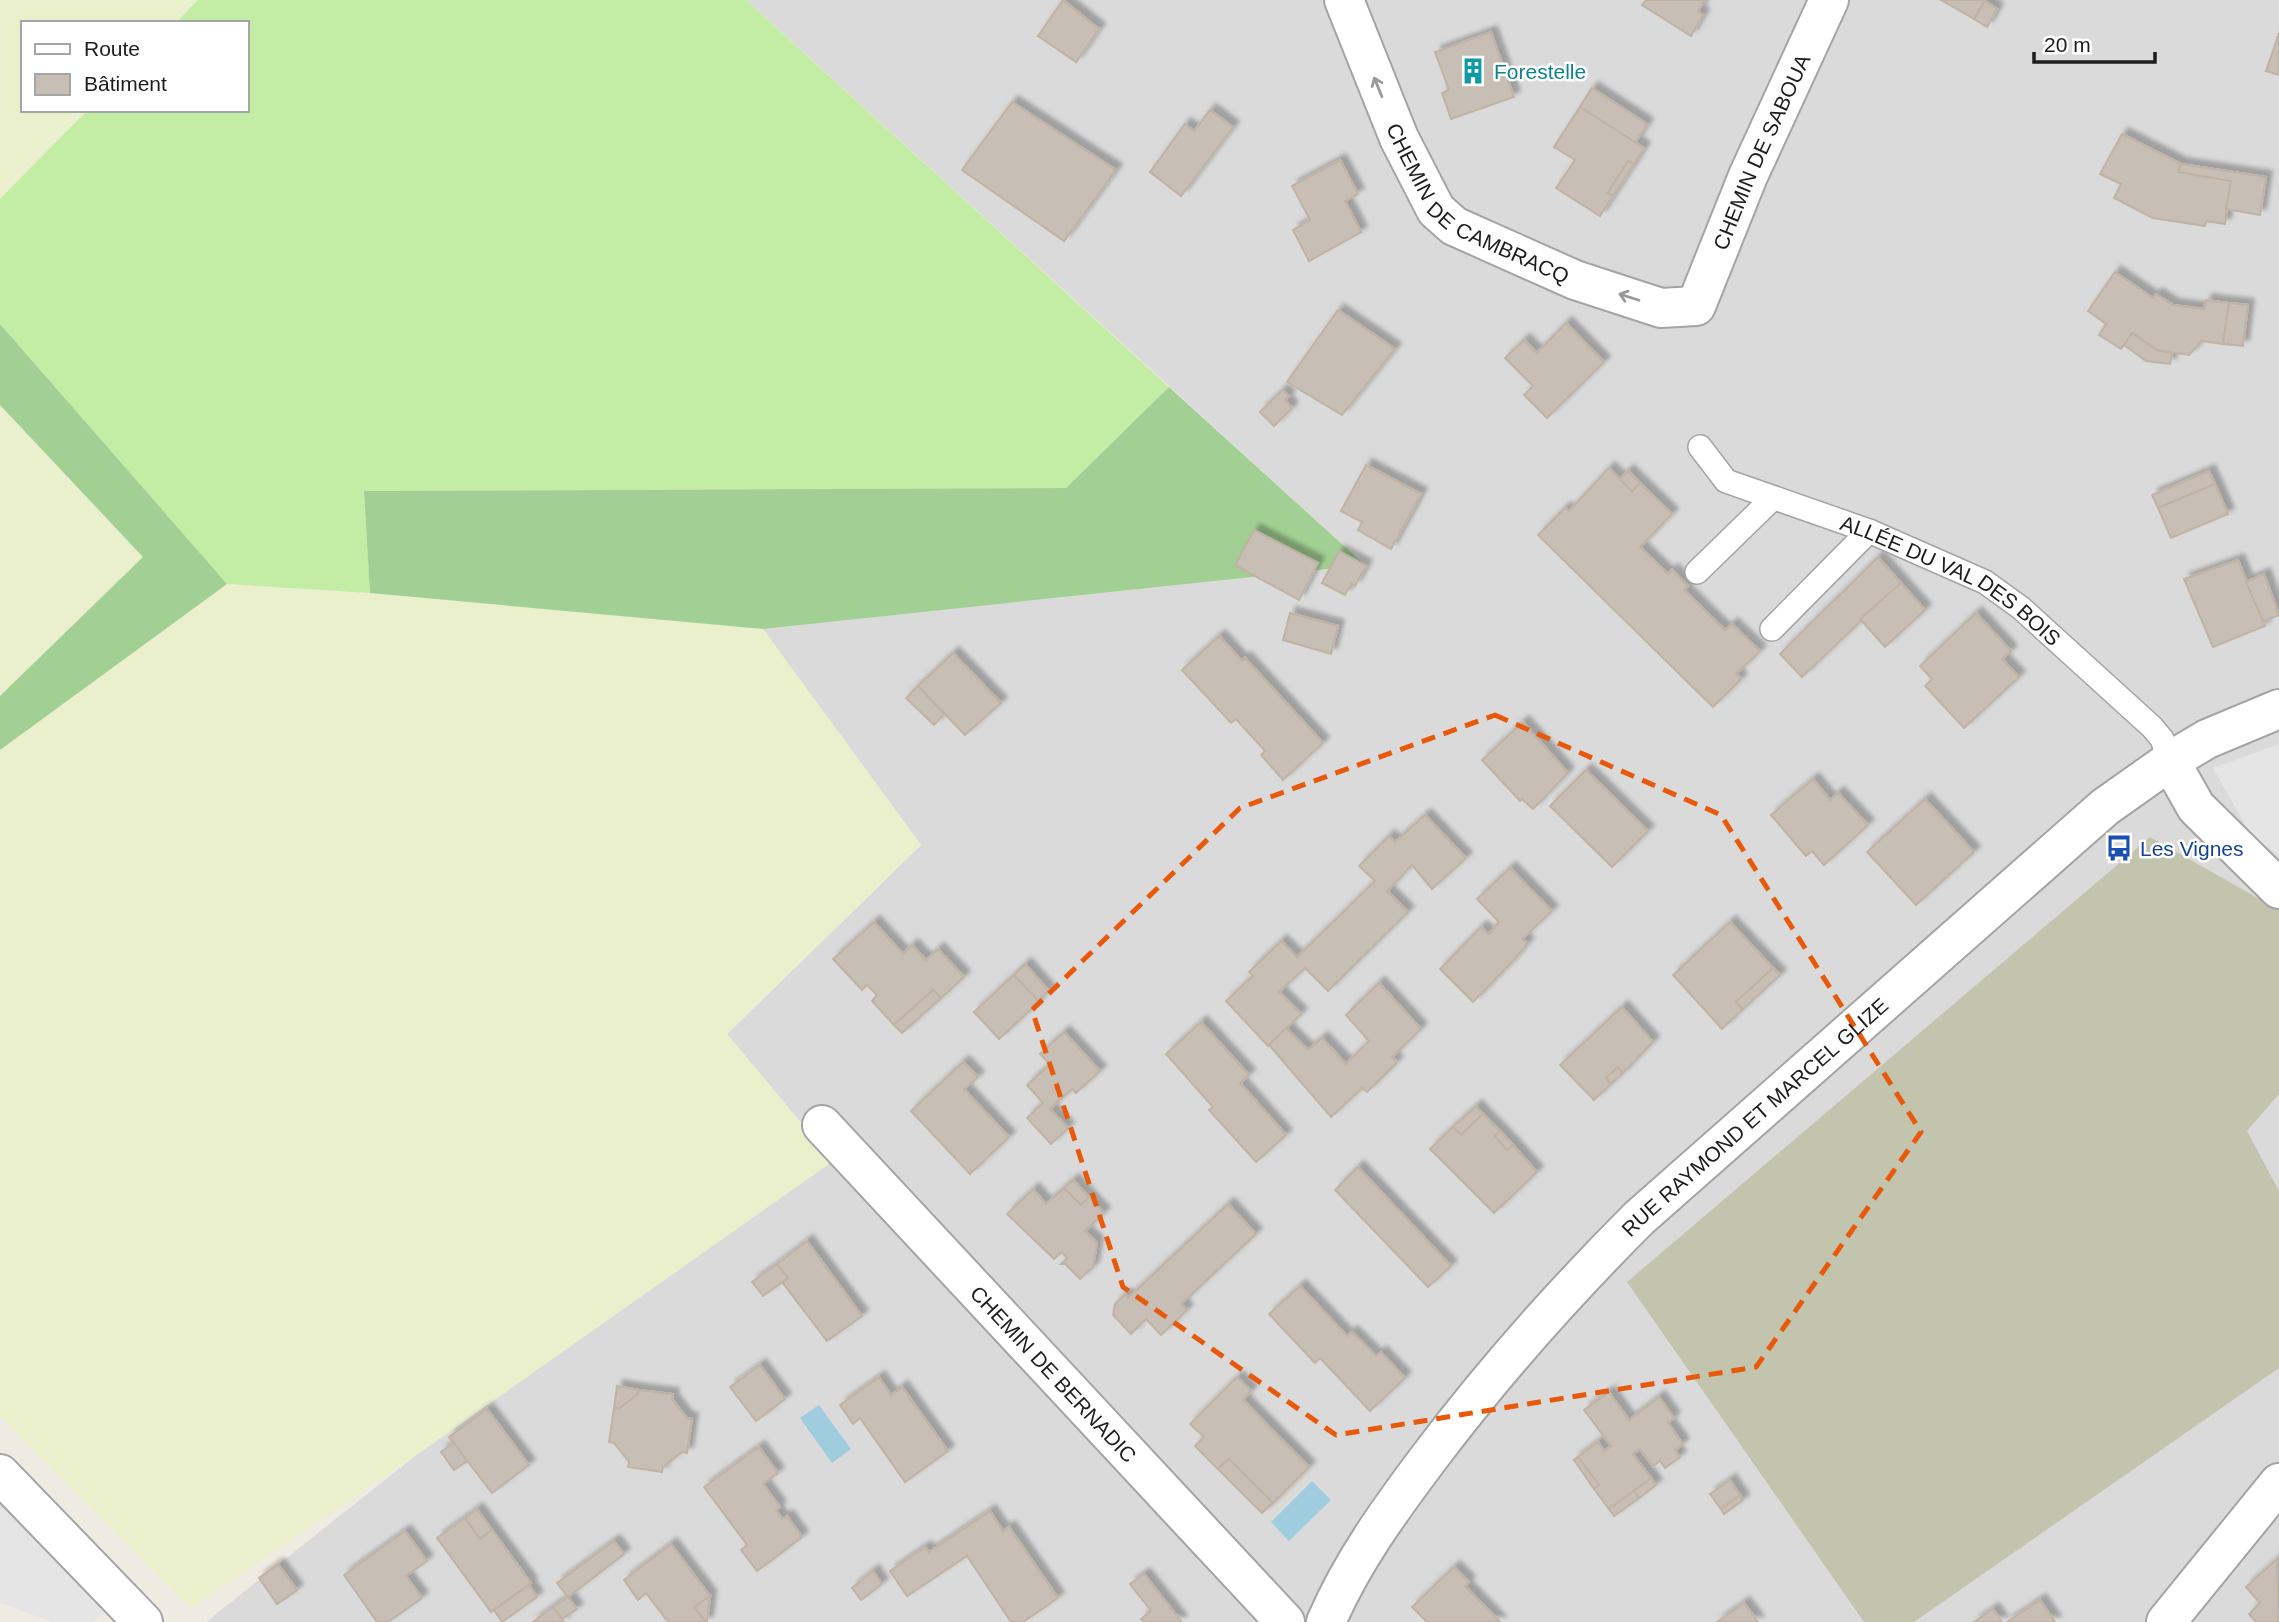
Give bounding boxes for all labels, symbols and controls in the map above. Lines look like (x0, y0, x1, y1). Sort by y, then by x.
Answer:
legend (21, 21, 248, 112)
scale bar (2034, 21, 2155, 65)
text: 20 m (2044, 33, 2091, 56)
text: Route (84, 37, 140, 60)
street label: CHEMIN DE SABOUA (1708, 50, 1814, 253)
building icon: Forestelle (1458, 56, 1488, 86)
place label: Forestelle (1494, 60, 1586, 83)
text: Bâtiment (84, 72, 167, 95)
one-way arrow (1371, 76, 1384, 98)
street label: CHEMIN DE CAMBRACQ (1383, 120, 1573, 287)
one-way arrow (1619, 290, 1641, 303)
street label: ALLÉE DU VAL DES BOIS (1838, 510, 2065, 650)
bus stop icon: Les Vignes (2104, 833, 2134, 863)
place label: Les Vignes (2140, 837, 2244, 860)
street label: RUE RAYMOND ET MARCEL GLIZE (1617, 993, 1892, 1240)
street label: CHEMIN DE BERNADIC (966, 1281, 1141, 1467)

